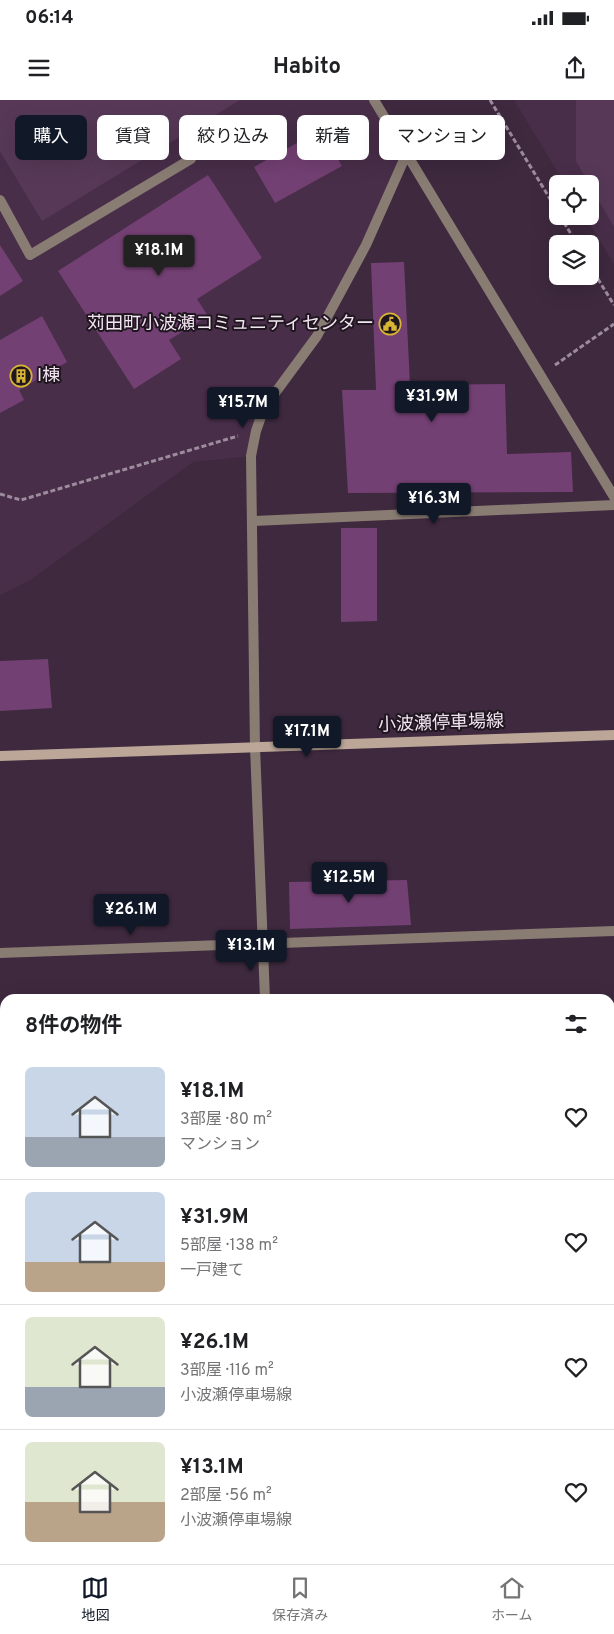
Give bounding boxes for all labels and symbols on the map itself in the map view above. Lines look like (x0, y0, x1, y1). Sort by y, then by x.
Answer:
pin: ¥18.1M (118, 234, 200, 277)
public building icon: 苅田町小波瀬コミュニティセンター (378, 312, 402, 336)
place label: 苅田町小波瀬コミュニティセンター (87, 313, 374, 336)
building icon: I棟 (9, 364, 33, 388)
place label: I棟 (37, 365, 60, 388)
pin: ¥31.9M (391, 380, 473, 423)
pin: ¥15.7M (202, 386, 284, 429)
pin: ¥16.3M (393, 482, 475, 525)
street label: 小波瀬停車場線 (378, 710, 504, 738)
pin: ¥17.1M (266, 716, 348, 758)
pin: ¥12.5M (308, 862, 390, 904)
pin: ¥26.1M (90, 894, 172, 936)
pin: ¥13.1M (210, 930, 292, 972)

